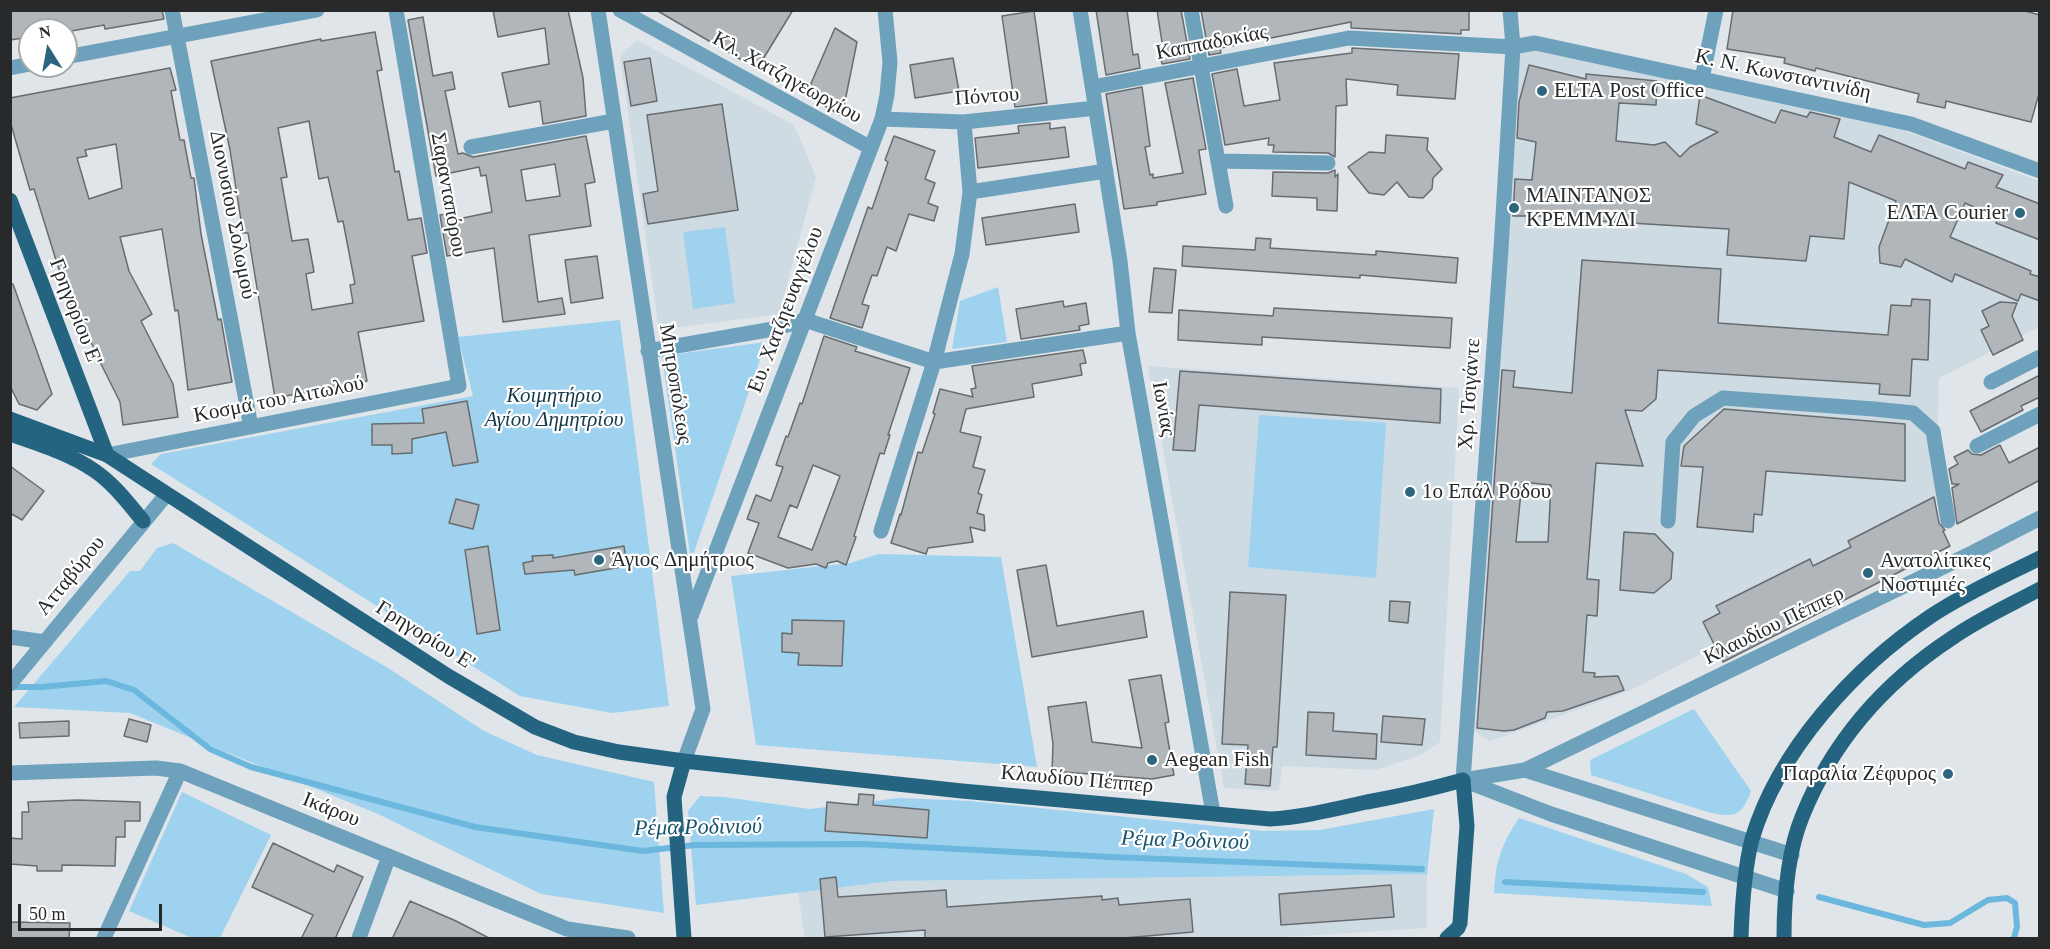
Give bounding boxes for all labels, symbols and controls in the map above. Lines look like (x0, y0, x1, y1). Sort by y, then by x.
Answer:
north arrow (18, 18, 78, 78)
street label: Καππαδοκίας (1154, 20, 1270, 66)
text: N (38, 22, 52, 41)
street label: Κλ. Χατζηγεωργίου (708, 26, 866, 130)
street label: Κ. Ν. Κωνσταντινίδη (1693, 44, 1873, 106)
place label: ELTA Post Office (1554, 78, 1704, 104)
street label: Πόντου (954, 82, 1020, 112)
marker: ELTA Post Office (1535, 84, 1549, 98)
street label: Διονυσίου Σολωμού (203, 128, 261, 302)
street label: Σαρανταπόρου (425, 131, 471, 259)
place label: ΜΑΙΝΤΑΝΟΣ ΚΡΕΜΜΥΔΙ (1526, 183, 1651, 233)
place label: ΕΛΤΑ Courier (1887, 200, 2008, 226)
marker: ΜΑΙΝΤΑΝΟΣ ΚΡΕΜΜΥΔΙ (1507, 201, 1521, 215)
marker: ΕΛΤΑ Courier (2013, 206, 2027, 220)
street label: Ευ. Χατζηευαγγέλου (743, 223, 829, 397)
street label: Γρηγορίου Ε' (43, 255, 107, 369)
street label: Μητροπόλεως (653, 322, 697, 446)
street label: Χρ. Τσιγάντε (1454, 337, 1486, 451)
street label: Κοσμά του Αιτωλού (192, 371, 366, 429)
street label: Ιωνίας (1146, 380, 1180, 438)
park label: Κοιμητήριο Αγίου Δημητρίου (485, 383, 623, 433)
place label: 1ο Επάλ Ρόδου (1422, 479, 1551, 505)
marker: 1ο Επάλ Ρόδου (1403, 485, 1417, 499)
street label: Ατταβύρου (31, 531, 111, 621)
place label: Άγιος Δημήτριος (611, 547, 754, 573)
place label: Ανατολίτικες Νοστιμιές (1880, 548, 1991, 598)
marker: Άγιος Δημήτριος (592, 553, 606, 567)
marker: Ανατολίτικες Νοστιμιές (1861, 566, 1875, 580)
street label: Κλαυδίου Πέππερ (1700, 581, 1848, 671)
street label: Γρηγορίου Ε' (371, 596, 479, 676)
place label: Aegean Fish (1164, 747, 1270, 773)
marker: Aegean Fish (1145, 753, 1159, 767)
street label: Κλαυδίου Πέππερ (1000, 761, 1154, 799)
place label: Παραλία Ζέφυρος (1783, 761, 1936, 787)
marker: Παραλία Ζέφυρος (1941, 767, 1955, 781)
street label: Ικάρου (299, 787, 363, 833)
water label: Ρέμα Ροδινιού (634, 814, 762, 842)
water label: Ρέμα Ροδινιού (1121, 826, 1249, 856)
scale bar (21, 892, 165, 930)
text: 50 m (29, 904, 66, 924)

